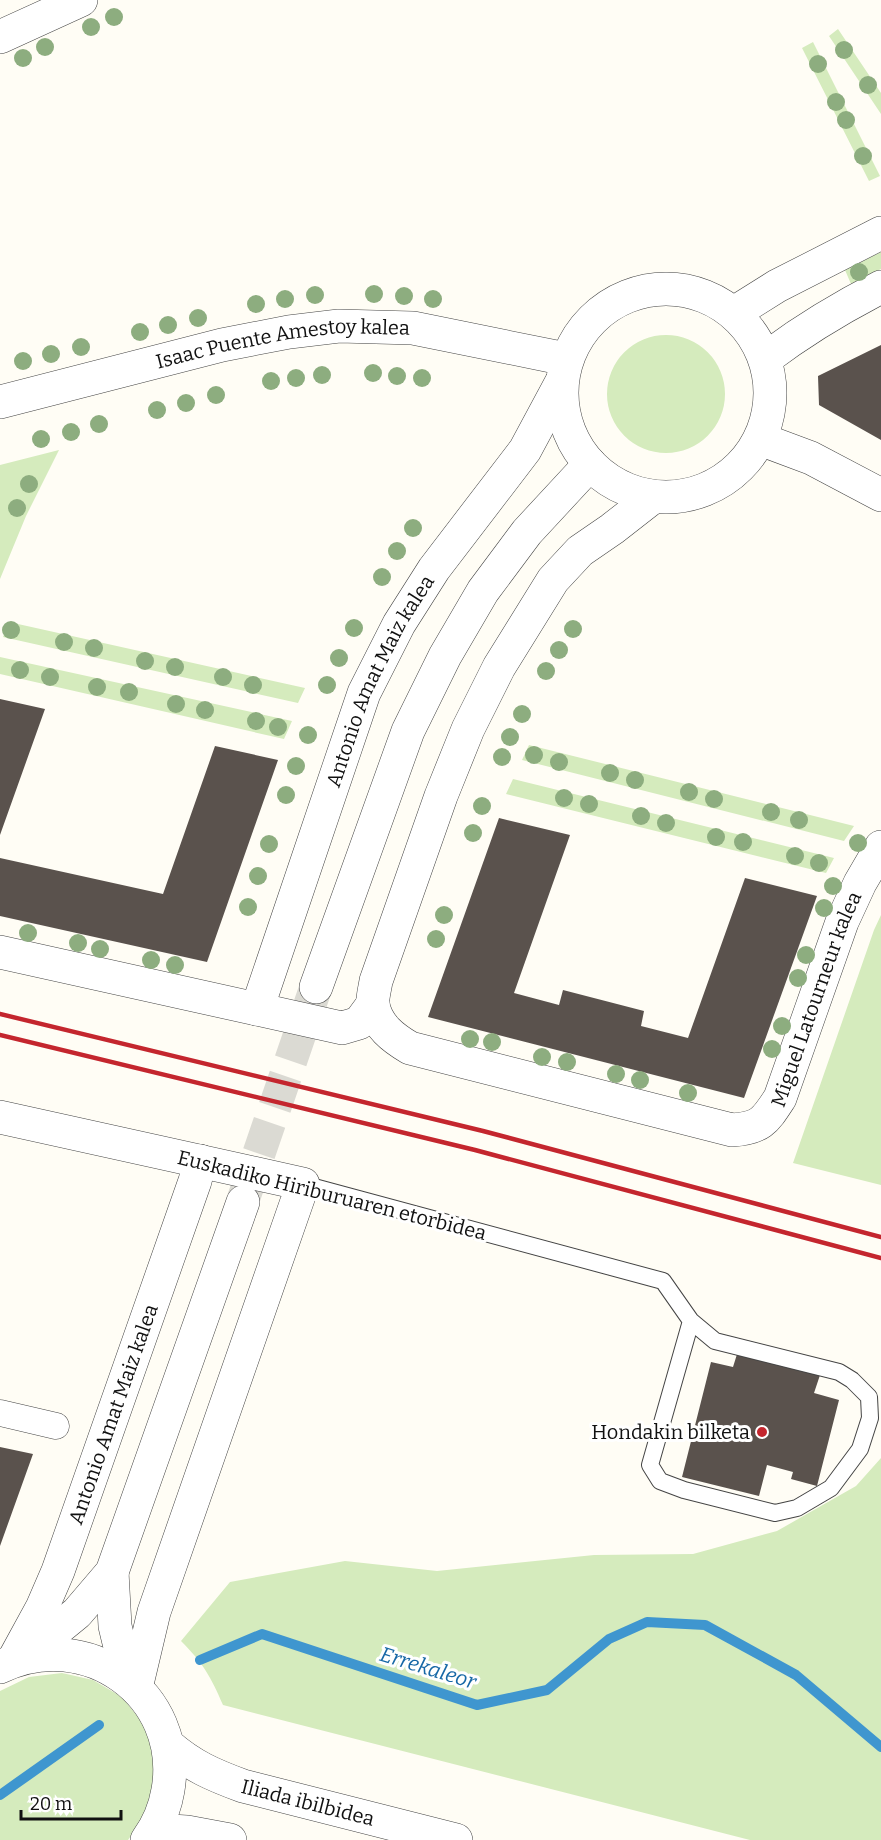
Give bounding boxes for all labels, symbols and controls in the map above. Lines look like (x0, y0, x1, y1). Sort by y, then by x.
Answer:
street label: Isaac Puente Amestoy kalea (153, 314, 410, 374)
street label: Antonio Amat Maiz kalea (321, 570, 439, 790)
street label: Miguel Latourneur kalea (766, 888, 866, 1110)
street label: Euskadiko Hiriburuaren etorbidea (175, 1145, 489, 1245)
street label: Antonio Amat Maiz kalea (63, 1301, 163, 1527)
place label: Hondakin bilketa (591, 1420, 750, 1444)
marker: Hondakin bilketa (755, 1425, 769, 1439)
water label: Errekaleor (377, 1641, 481, 1695)
street label: Iliada ibilbidea (239, 1774, 377, 1831)
scale bar (21, 1783, 122, 1821)
text: 20 m (30, 1793, 72, 1815)

